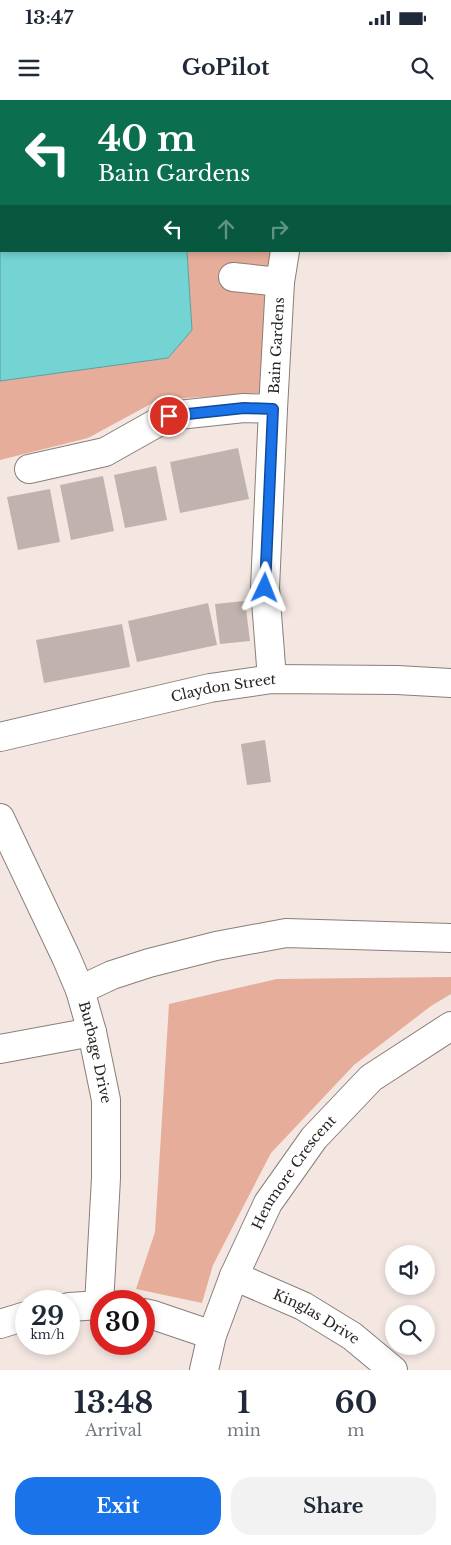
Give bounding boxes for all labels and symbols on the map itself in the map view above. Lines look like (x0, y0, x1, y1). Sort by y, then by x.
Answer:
street label: Bain Gardens (265, 297, 288, 394)
pin (148, 395, 190, 437)
position arrow (238, 561, 290, 613)
street label: Claydon Street (169, 670, 277, 706)
street label: Burbage Drive (75, 999, 115, 1105)
street label: Henmore Crescent (248, 1111, 340, 1232)
street label: Kinglas Drive (271, 1285, 364, 1348)
speed limit sign: 30 (90, 1290, 155, 1355)

